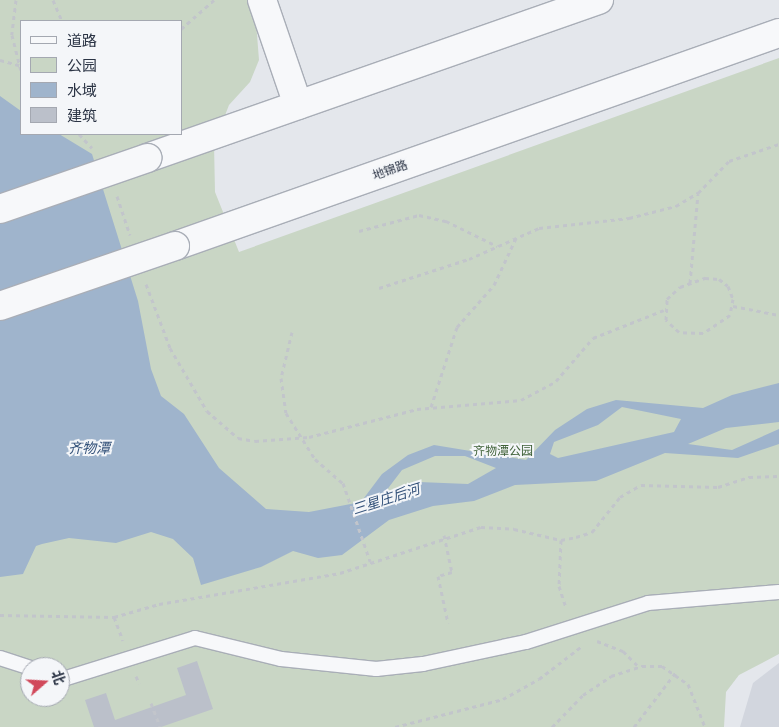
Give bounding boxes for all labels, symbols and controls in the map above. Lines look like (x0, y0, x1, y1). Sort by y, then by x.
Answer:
legend (20, 20, 182, 135)
text: 道路 (67, 31, 97, 49)
text: 公园 (67, 56, 97, 74)
text: 水域 (67, 81, 97, 99)
text: 建筑 (67, 106, 97, 124)
street label: 地锦路 (371, 157, 409, 183)
water label: 齐物潭 (68, 440, 110, 456)
park label: 齐物潭公园 (473, 444, 533, 458)
water label: 三星庄后河 (350, 480, 422, 518)
north arrow (20, 657, 70, 707)
text: 北 (48, 668, 69, 687)

